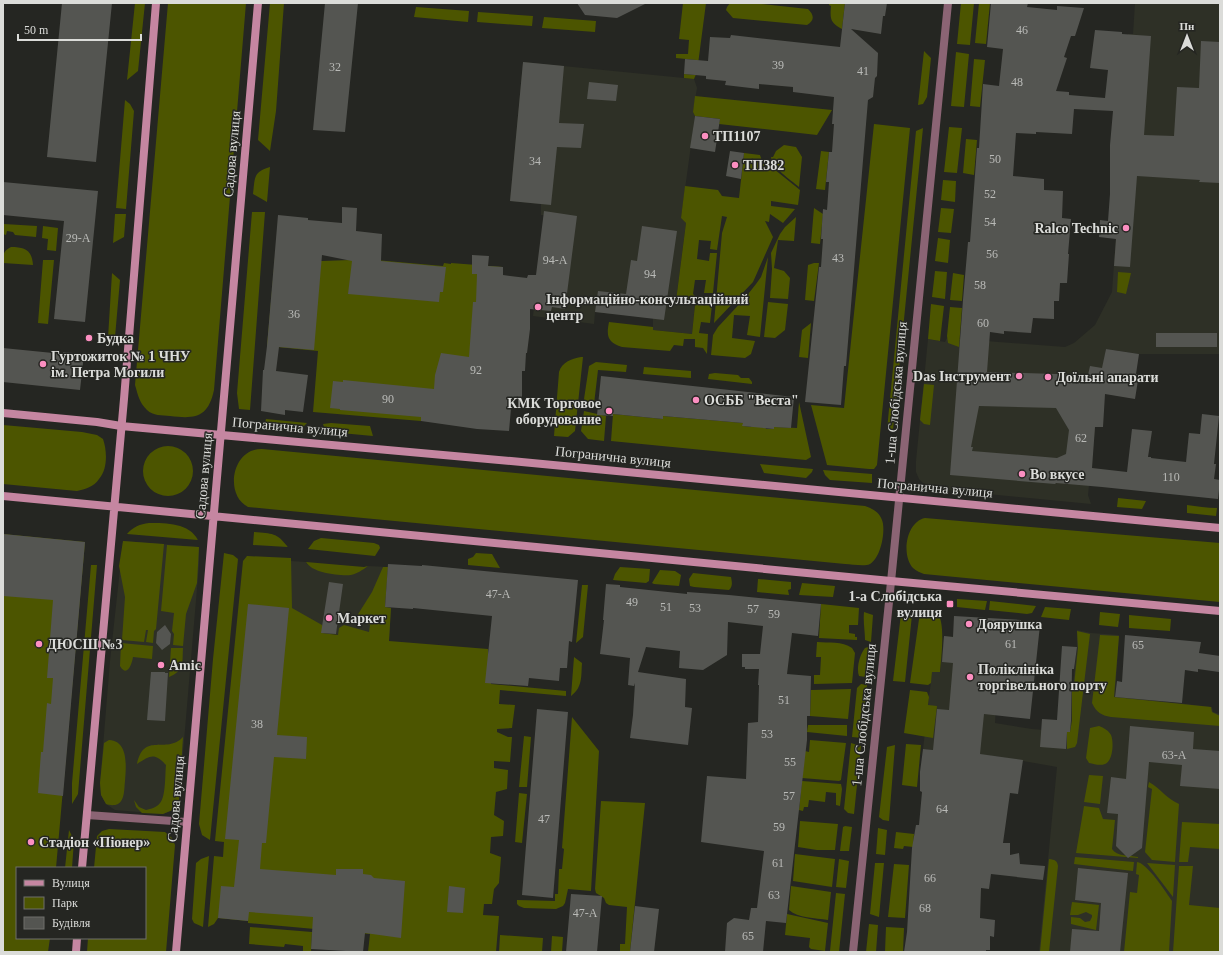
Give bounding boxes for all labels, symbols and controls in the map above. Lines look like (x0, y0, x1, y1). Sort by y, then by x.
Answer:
scale bar (18, 16, 141, 42)
north arrow (1167, 16, 1207, 56)
text: Пн (1180, 20, 1195, 32)
text: 50 m (24, 23, 49, 37)
house number: 46 (1016, 23, 1028, 37)
house number: 39 (772, 58, 784, 72)
house number: 32 (329, 60, 341, 74)
house number: 41 (857, 64, 869, 78)
house number: 48 (1011, 75, 1023, 89)
street label: Садова вулиця (221, 110, 243, 198)
place label: ТП1107 (713, 129, 760, 144)
marker: ТП1107 (700, 131, 710, 141)
house number: 50 (989, 152, 1001, 166)
house number: 34 (529, 154, 541, 168)
place label: ТП382 (743, 158, 784, 173)
marker: ТП382 (730, 160, 740, 170)
house number: 52 (984, 187, 996, 201)
house number: 54 (984, 215, 996, 229)
place label: Ralco Technic (1034, 221, 1118, 236)
marker: Ralco Technic (1121, 223, 1131, 233)
house number: 29-А (66, 231, 91, 245)
house number: 56 (986, 247, 998, 261)
house number: 43 (832, 251, 844, 265)
house number: 94-А (543, 253, 568, 267)
house number: 94 (644, 267, 656, 281)
house number: 58 (974, 278, 986, 292)
place label: Інформаційно-консультаційний центр (546, 292, 749, 323)
marker: Інформаційно-консультаційний центр (533, 302, 543, 312)
house number: 36 (288, 307, 300, 321)
house number: 60 (977, 316, 989, 330)
street label: 1-ша Слобідська вулиця (882, 320, 910, 465)
place label: Будка (97, 331, 134, 346)
marker: Будка (84, 333, 94, 343)
place label: Гуртожиток № 1 ЧНУ ім. Петра Могили (51, 349, 190, 380)
marker: Гуртожиток № 1 ЧНУ ім. Петра Могили (38, 359, 48, 369)
house number: 92 (470, 363, 482, 377)
place label: Das Інструмент (913, 369, 1011, 384)
place label: Доїльні апарати (1056, 370, 1158, 385)
marker: Das Інструмент (1014, 371, 1024, 381)
marker: Доїльні апарати (1043, 372, 1053, 382)
house number: 90 (382, 392, 394, 406)
place label: ОСББ "Веста" (704, 393, 799, 408)
marker: ОСББ "Веста" (691, 395, 701, 405)
place label: КМК Торговое оборудование (507, 396, 601, 427)
marker: КМК Торговое оборудование (604, 406, 614, 416)
street label: Погранична вулиця (231, 414, 349, 440)
house number: 62 (1075, 431, 1087, 445)
street label: Садова вулиця (193, 432, 215, 520)
street label: Погранична вулиця (554, 443, 672, 471)
place label: Во вкусе (1030, 467, 1084, 482)
marker: Во вкусе (1017, 469, 1027, 479)
house number: 110 (1162, 470, 1180, 484)
street label: Погранична вулиця (876, 475, 994, 501)
house number: 47-А (486, 587, 511, 601)
place label: 1-а Слобідська вулиця (848, 589, 942, 620)
house number: 49 (626, 595, 638, 609)
marker: 1-а Слобідська вулиця (945, 599, 955, 609)
house number: 51 (660, 600, 672, 614)
house number: 53 (689, 601, 701, 615)
house number: 57 (747, 602, 759, 616)
house number: 59 (768, 607, 780, 621)
place label: Маркет (337, 611, 386, 626)
marker: Маркет (324, 613, 334, 623)
place label: Доярушка (977, 617, 1042, 632)
marker: Доярушка (964, 619, 974, 629)
place label: ДЮСШ №3 (47, 637, 122, 652)
house number: 61 (1005, 637, 1017, 651)
house number: 65 (1132, 638, 1144, 652)
marker: ДЮСШ №3 (34, 639, 44, 649)
street label: 1-ша Слобідська вулиця (849, 642, 879, 787)
place label: Amic (169, 658, 201, 673)
marker: Amic (156, 660, 166, 670)
place label: Поліклініка торгівельного порту (978, 662, 1107, 693)
marker: Поліклініка торгівельного порту (965, 672, 975, 682)
house number: 51 (778, 693, 790, 707)
house number: 38 (251, 717, 263, 731)
house number: 53 (761, 727, 773, 741)
house number: 63-А (1162, 748, 1187, 762)
street label: Садова вулиця (165, 755, 187, 843)
house number: 55 (784, 755, 796, 769)
house number: 57 (783, 789, 795, 803)
house number: 64 (936, 802, 948, 816)
house number: 47 (538, 812, 550, 826)
house number: 59 (773, 820, 785, 834)
place label: Стадіон «Піонер» (39, 835, 150, 850)
marker: Стадіон «Піонер» (26, 837, 36, 847)
house number: 61 (772, 856, 784, 870)
legend (16, 867, 146, 939)
house number: 66 (924, 871, 936, 885)
text: Вулиця (52, 876, 90, 890)
house number: 63 (768, 888, 780, 902)
text: Парк (52, 896, 78, 910)
house number: 68 (919, 901, 931, 915)
house number: 47-А (573, 906, 598, 920)
text: Будівля (52, 916, 91, 930)
house number: 65 (742, 929, 754, 943)

